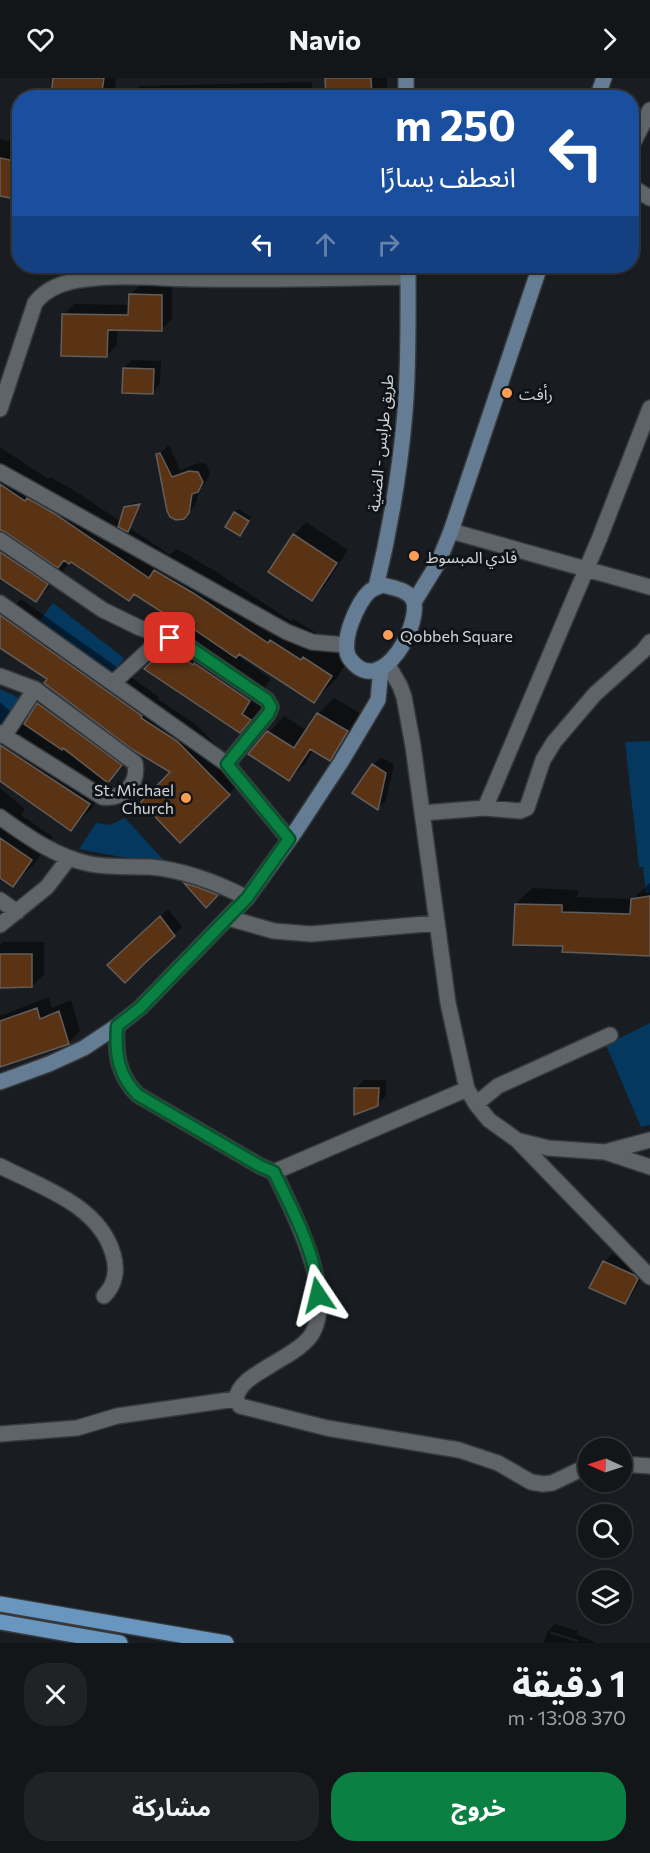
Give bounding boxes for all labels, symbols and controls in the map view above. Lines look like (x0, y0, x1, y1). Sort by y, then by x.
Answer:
icon: heart (24, 23, 57, 56)
text: Navio (289, 23, 361, 56)
icon: forward (593, 23, 626, 56)
text: 250 m (395, 98, 516, 150)
icon: left (537, 114, 615, 192)
text: انعطف يسارًا (380, 160, 516, 193)
icon: left (246, 228, 279, 261)
icon: ahead (309, 228, 342, 261)
icon: right (372, 228, 405, 261)
street label: طريق طرابس - الضنية (363, 373, 399, 513)
place label: رأفت (519, 384, 553, 404)
marker: رأفت (500, 386, 514, 400)
place label: فادي المبسوط (426, 547, 517, 569)
marker: فادي المبسوط (407, 549, 421, 563)
pin (144, 612, 195, 663)
icon: arrive (153, 621, 186, 654)
place label: Qobbeh Square (400, 626, 513, 645)
marker: Qobbeh Square (381, 628, 395, 642)
place label: St. Michael Church (94, 780, 174, 817)
marker: St. Michael Church (179, 791, 193, 805)
position arrow (286, 1263, 350, 1327)
north arrow (578, 1438, 632, 1492)
map controls (578, 1438, 632, 1624)
button: search (578, 1504, 632, 1558)
button: layers (578, 1570, 632, 1624)
text: 1 دقيقة (512, 1660, 626, 1704)
button: close (24, 1663, 87, 1726)
text: 370 m · 13:08 (508, 1705, 626, 1729)
button: مشاركة (24, 1772, 319, 1841)
button: خروج (331, 1772, 626, 1841)

